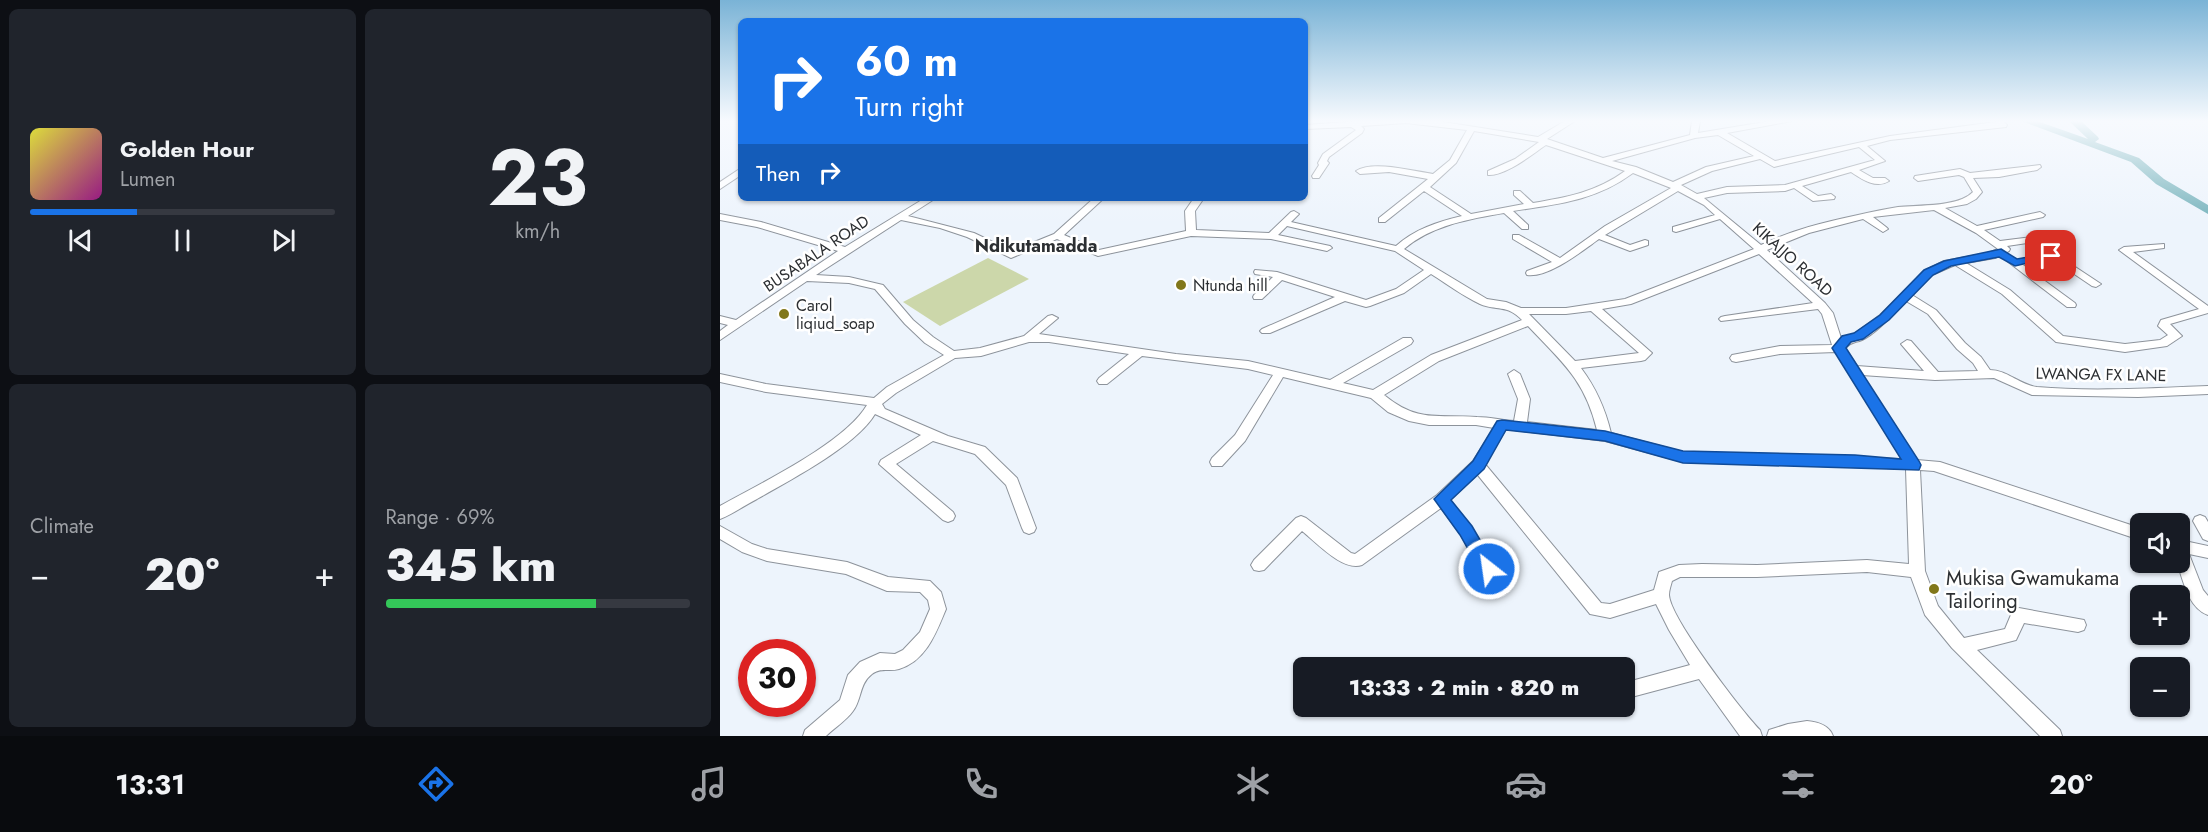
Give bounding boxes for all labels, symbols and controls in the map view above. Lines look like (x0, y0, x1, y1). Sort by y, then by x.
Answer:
text: 60 m (855, 31, 958, 92)
icon: right (756, 42, 834, 120)
text: Turn right (855, 87, 963, 126)
text: 23 (488, 122, 588, 234)
text: Golden Hour (120, 133, 254, 165)
icon: right (813, 156, 846, 189)
text: Then (756, 157, 801, 189)
text: Lumen (120, 165, 176, 194)
street label: BUSABALA ROAD (759, 209, 874, 297)
text: km/h (515, 217, 560, 246)
street label: KIKAJJO ROAD (1747, 217, 1838, 302)
icon: previous (64, 224, 97, 257)
icon: pause (166, 224, 199, 257)
icon: next (267, 224, 300, 257)
pin (2025, 230, 2076, 281)
district label: Ndikutamadda (975, 233, 1097, 259)
icon: arrive (2034, 239, 2067, 272)
place label: Ntunda hill (1193, 274, 1268, 297)
marker: Ntunda hill (1174, 278, 1188, 292)
place label: Carol liqiud_soap (796, 294, 875, 335)
marker: Carol liqiud_soap (777, 307, 791, 321)
street label: LWANGA FX LANE (2035, 362, 2167, 387)
text: Range · 69% (386, 503, 495, 532)
text: Climate (30, 512, 94, 541)
map controls (2130, 513, 2190, 717)
button: sound (2130, 513, 2190, 573)
text: 345 km (386, 533, 556, 598)
position arrow (1457, 537, 1521, 601)
text: 20° (144, 542, 219, 607)
text: − (30, 551, 49, 598)
text: + (314, 551, 335, 598)
place label: Mukisa Gwamukama Tailoring (1946, 564, 2119, 616)
marker: Mukisa Gwamukama Tailoring (1927, 582, 1941, 596)
button: + (2130, 585, 2190, 645)
speed limit sign: 30 (738, 639, 816, 717)
button: − (2130, 657, 2190, 717)
text: 13:33 · 2 min · 820 m (1349, 671, 1579, 703)
icon: directions (415, 763, 457, 805)
icon: music (688, 763, 730, 805)
icon: phone (960, 763, 1002, 805)
icon: climate (1232, 763, 1274, 805)
icon: car (1505, 763, 1547, 805)
icon: filters (1777, 763, 1819, 805)
text: 13:31 (115, 765, 185, 804)
text: 20° (2049, 765, 2093, 804)

